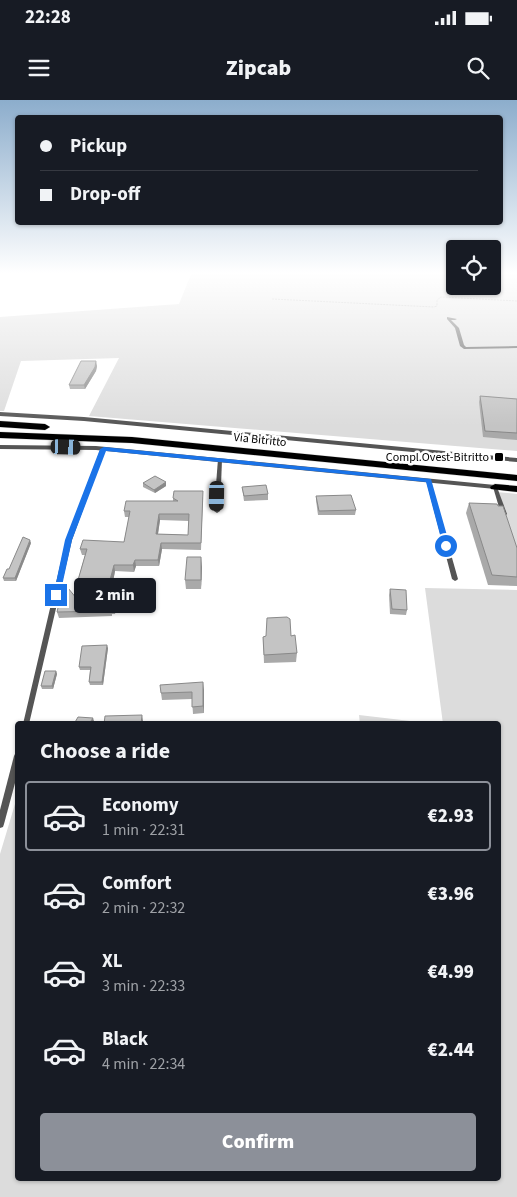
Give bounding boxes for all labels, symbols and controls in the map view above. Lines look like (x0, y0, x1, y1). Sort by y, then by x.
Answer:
text: 22:28 (25, 4, 71, 31)
text: Zipcab (226, 52, 291, 84)
icon: menu (25, 54, 53, 82)
icon: search (464, 54, 492, 82)
text: Pickup (70, 133, 127, 160)
text: Drop-off (70, 181, 140, 208)
map controls (446, 240, 501, 295)
button: locate (446, 240, 501, 295)
street label: Via Bitritto (233, 429, 287, 451)
car (50, 439, 81, 455)
place label: Compl.Ovest-Bitritto (386, 449, 489, 466)
marker: Compl.Ovest-Bitritto (493, 451, 505, 463)
car (209, 481, 224, 511)
route start (435, 535, 457, 557)
callout: 2 min (74, 578, 156, 612)
route end (45, 584, 67, 606)
text: 2 min (95, 584, 135, 606)
text: Choose a ride (40, 735, 170, 767)
text: Economy (102, 792, 179, 819)
icon: car (42, 794, 87, 839)
text: €2.93 (428, 803, 474, 830)
text: 1 min · 22:31 (102, 819, 185, 841)
text: Comfort (102, 870, 172, 897)
icon: car (42, 872, 87, 917)
text: €3.96 (428, 881, 474, 908)
text: 2 min · 22:32 (102, 897, 185, 919)
text: XL (102, 948, 123, 975)
icon: car (42, 950, 87, 995)
text: €4.99 (428, 959, 474, 986)
text: 3 min · 22:33 (102, 975, 185, 997)
text: Black (102, 1026, 148, 1053)
icon: car (42, 1028, 87, 1073)
text: €2.44 (428, 1037, 474, 1064)
text: 4 min · 22:34 (102, 1053, 185, 1075)
button: Confirm (40, 1113, 476, 1171)

